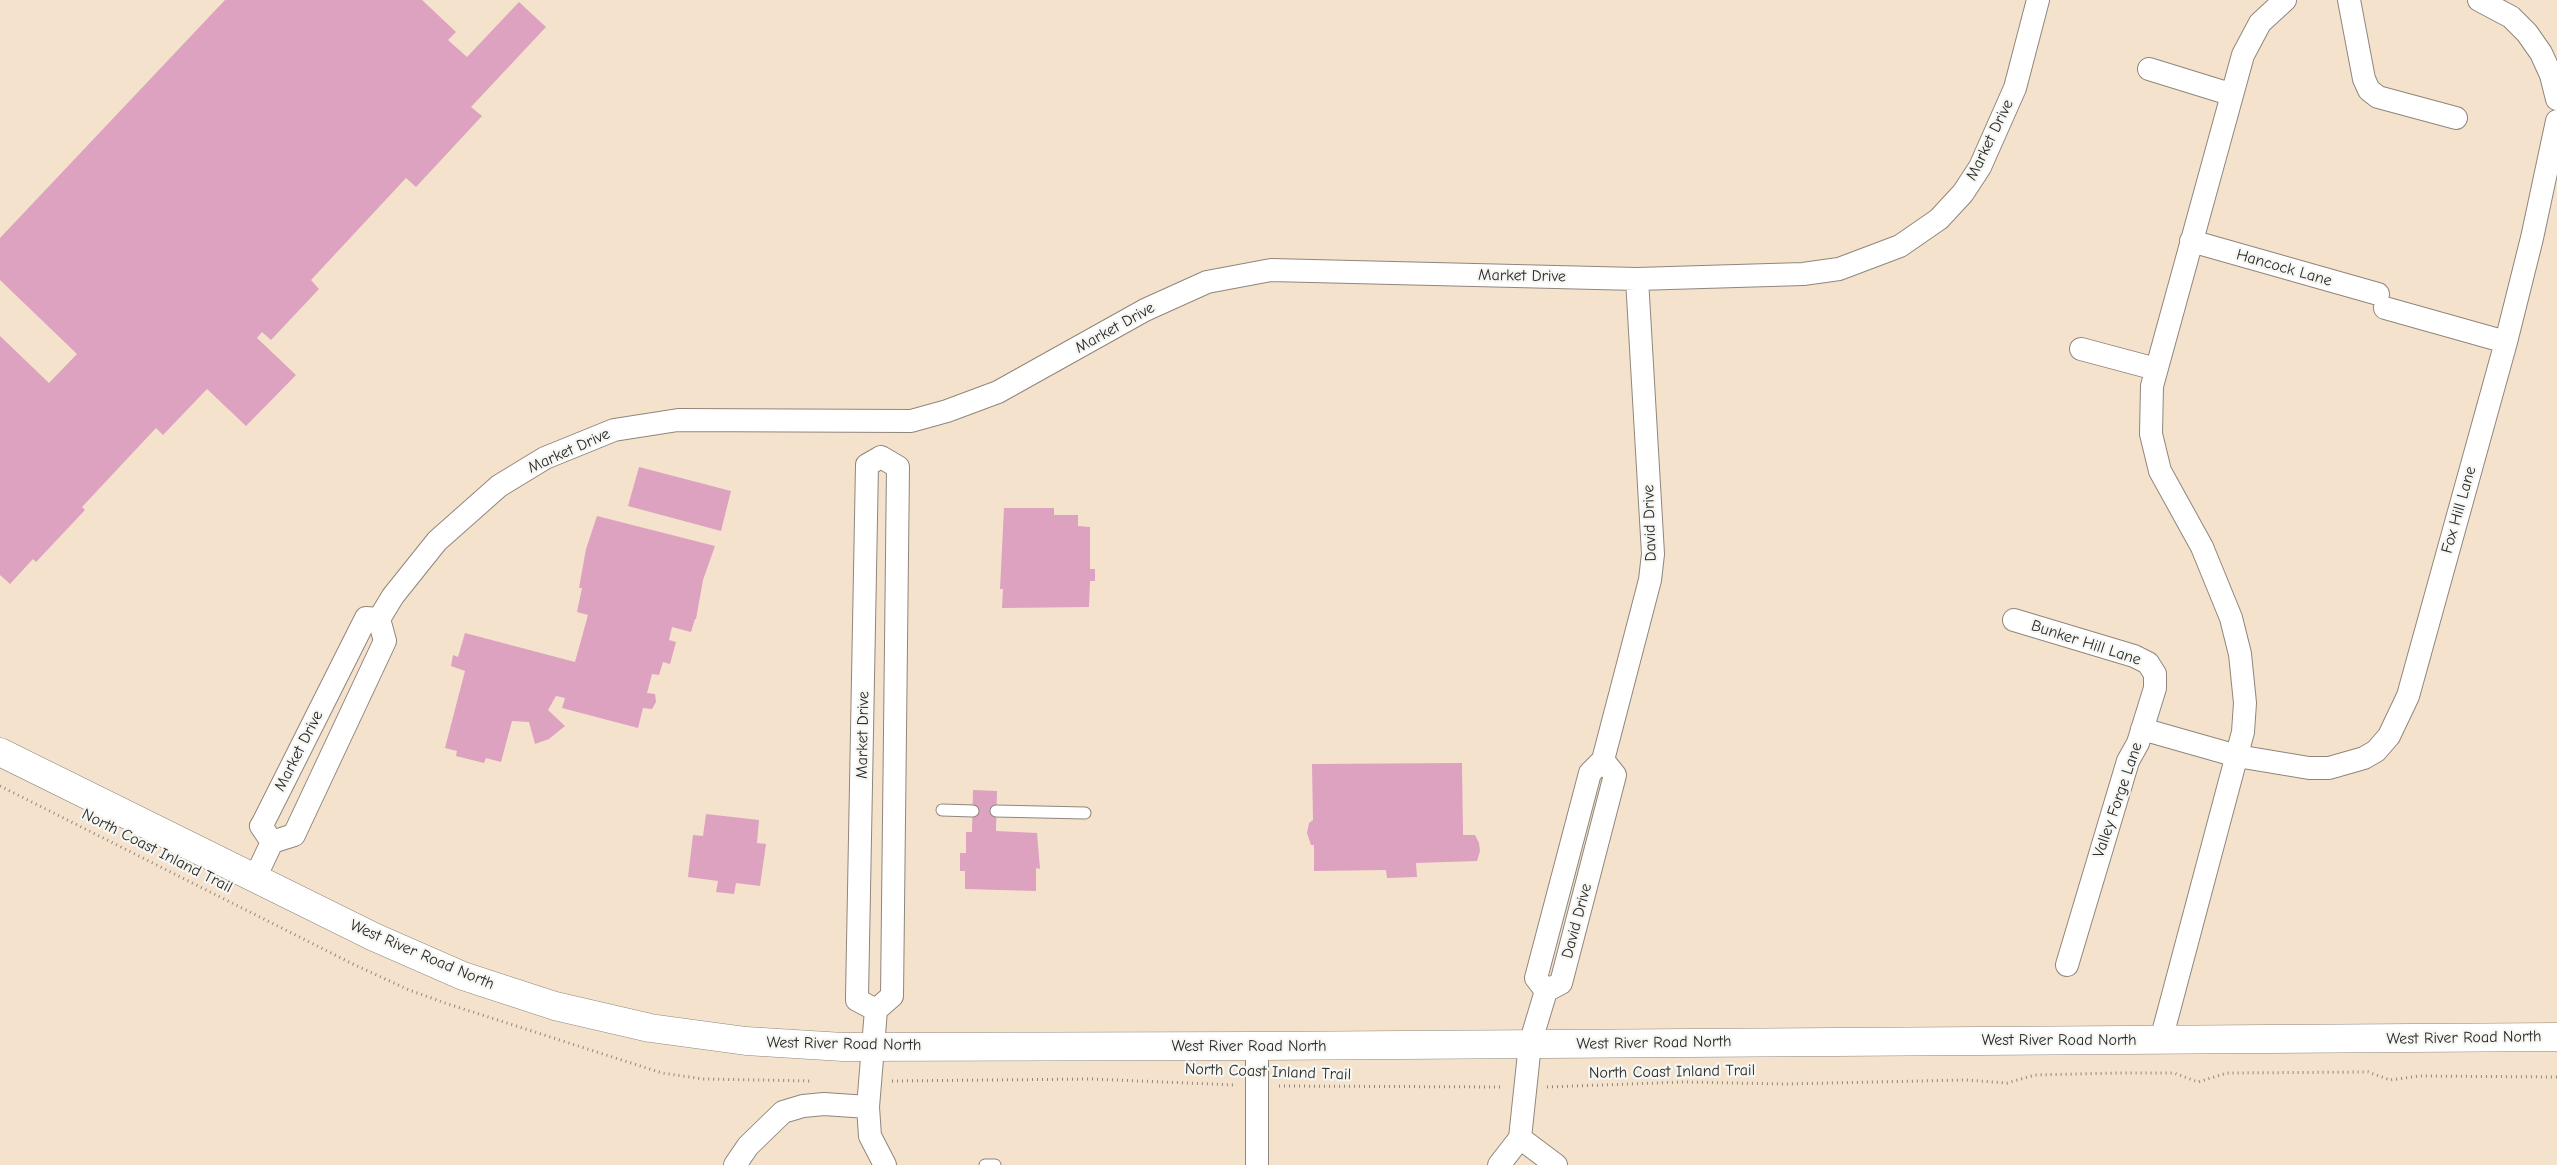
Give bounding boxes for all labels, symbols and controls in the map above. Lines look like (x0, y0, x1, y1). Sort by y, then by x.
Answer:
street label: Market Drive (1962, 96, 2018, 184)
street label: Hancock Lane (2234, 245, 2334, 291)
street label: Market Drive (1478, 266, 1566, 286)
street label: Market Drive (1072, 298, 1158, 358)
street label: Market Drive (525, 424, 613, 478)
street label: Fox Hill Lane (2437, 464, 2481, 556)
street label: David Drive (1639, 484, 1661, 562)
street label: Bunker Hill Lane (2029, 616, 2143, 670)
street label: Market Drive (853, 691, 873, 779)
street label: Market Drive (271, 708, 327, 794)
street label: Valley Forge Lane (2089, 740, 2147, 860)
street label: North Coast Inland Trail (79, 805, 235, 897)
street label: David Drive (1558, 881, 1596, 961)
street label: West River Road North (347, 916, 497, 994)
street label: West River Road North (2386, 1027, 2542, 1049)
street label: West River Road North (1981, 1030, 2137, 1050)
street label: West River Road North (1576, 1032, 1732, 1054)
street label: West River Road North (766, 1033, 922, 1055)
street label: West River Road North (1171, 1036, 1327, 1056)
street label: North Coast Inland Trail (1185, 1060, 1351, 1084)
street label: North Coast Inland Trail (1589, 1061, 1755, 1083)

